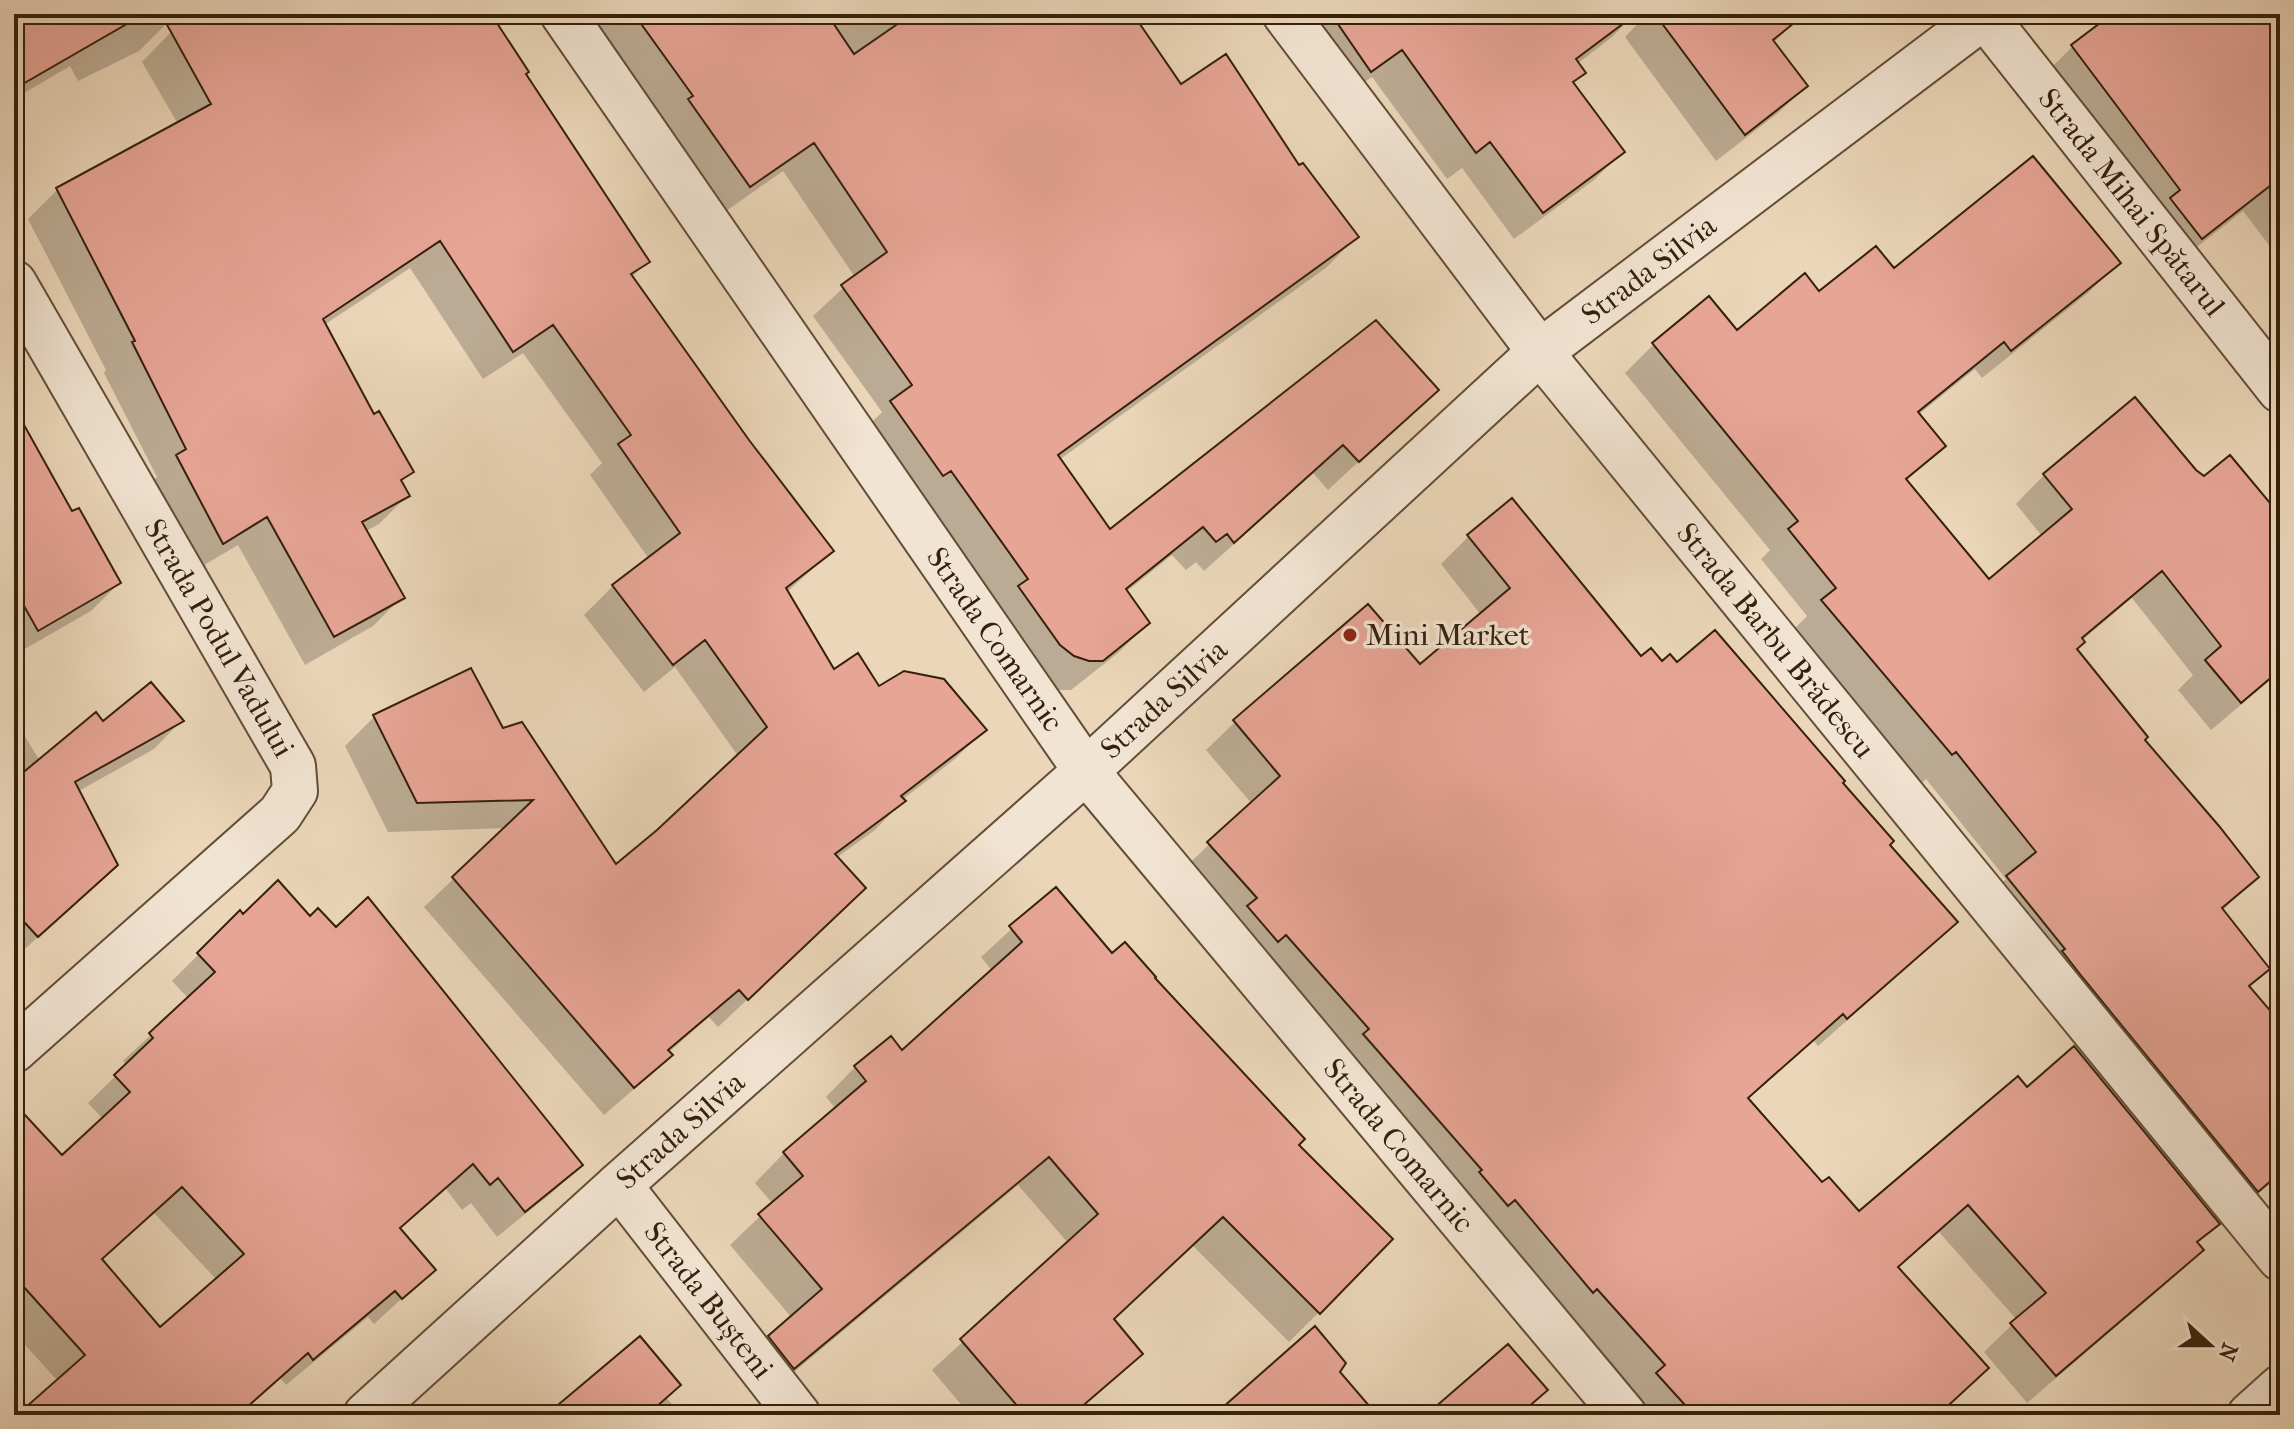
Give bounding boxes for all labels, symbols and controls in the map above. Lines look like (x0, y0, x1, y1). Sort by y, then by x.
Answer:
street label: Strada Mihai Spătarul (2031, 82, 2232, 323)
street label: Strada Silvia (1574, 207, 1724, 332)
street label: Strada Podul Vadului (137, 513, 302, 763)
street label: Strada Barbu Brădescu (1669, 516, 1882, 765)
street label: Strada Comarnic (919, 541, 1071, 738)
place label: Mini Market (1366, 618, 1530, 653)
marker: Mini Market (1341, 626, 1359, 644)
street label: Strada Silvia (1093, 631, 1235, 766)
street label: Strada Comarnic (1316, 1051, 1481, 1239)
street label: Strada Silvia (609, 1064, 753, 1197)
street label: Strada Bușteni (637, 1215, 781, 1386)
north arrow (2170, 1305, 2250, 1385)
text: N (2213, 1339, 2243, 1365)

